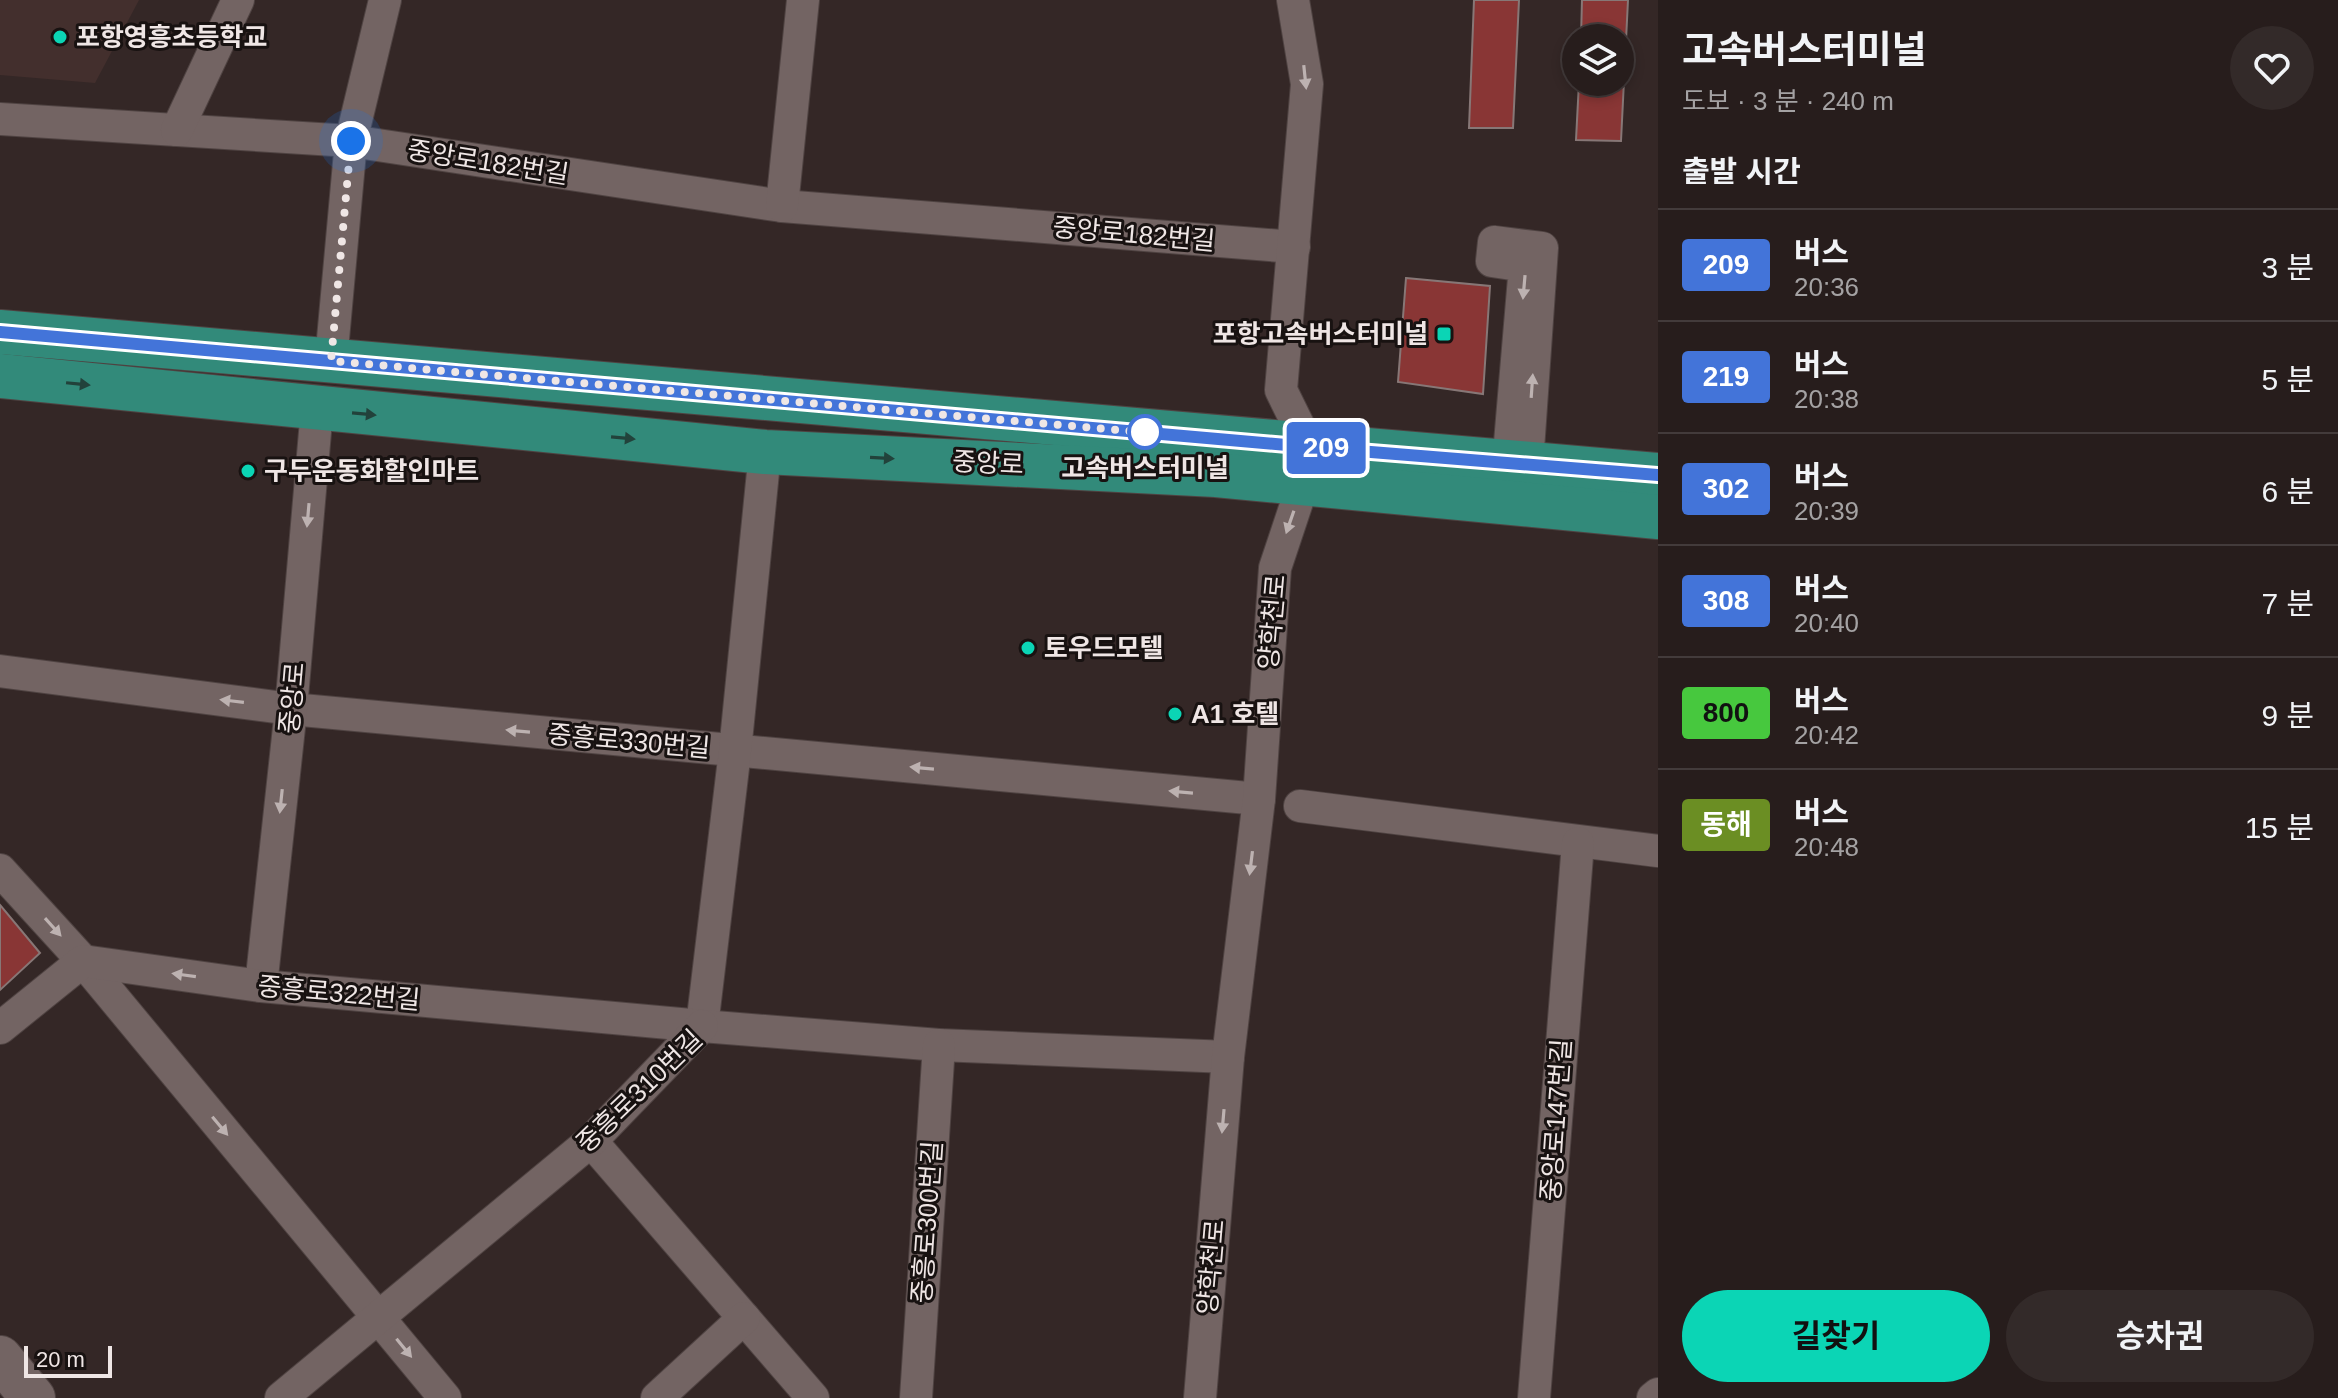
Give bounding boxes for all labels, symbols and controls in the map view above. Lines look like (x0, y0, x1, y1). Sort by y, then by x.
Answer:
place label: 포항영흥초등학교 (76, 22, 267, 52)
map controls (1562, 24, 1634, 96)
button: layers (1562, 24, 1634, 96)
button: heart (2230, 26, 2314, 110)
marker: 포항영흥초등학교 (51, 28, 69, 46)
text: 고속버스터미널 (1682, 29, 1927, 71)
one-way arrow (1299, 65, 1312, 90)
text: 도보 · 3 분 · 240 m (1682, 86, 1894, 116)
your location (331, 121, 371, 161)
street label: 중앙로182번길 (405, 134, 571, 190)
text: 출발 시간 (1682, 155, 1801, 188)
street label: 중앙로182번길 (1052, 212, 1216, 256)
text: 버스 (1794, 236, 1849, 269)
text: 209 (1703, 249, 1749, 280)
text: 3 분 (2261, 251, 2314, 284)
text: 20:36 (1794, 272, 1859, 302)
one-way arrow (1517, 275, 1530, 300)
place label: 포항고속버스터미널 (1213, 319, 1428, 349)
marker: 포항고속버스터미널 (1435, 325, 1453, 343)
text: 버스 (1794, 348, 1849, 381)
text: 219 (1703, 361, 1749, 392)
text: 5 분 (2261, 363, 2314, 396)
one-way arrow (1526, 373, 1539, 398)
one-way arrow (65, 377, 90, 390)
text: 20:38 (1794, 384, 1859, 414)
one-way arrow (352, 407, 377, 420)
marker: 고속버스터미널 (1128, 415, 1162, 449)
line badge: 209 (1280, 422, 1372, 474)
one-way arrow (611, 432, 636, 445)
text: 209 (1303, 432, 1349, 463)
street label: 중앙로 (951, 446, 1025, 480)
one-way arrow (870, 452, 895, 465)
place label: 고속버스터미널 (1061, 453, 1229, 483)
place label: 구두운동화할인마트 (264, 456, 479, 486)
text: 버스 (1794, 460, 1849, 493)
marker: 구두운동화할인마트 (239, 462, 257, 480)
text: 302 (1703, 473, 1749, 504)
text: 6 분 (2261, 475, 2314, 508)
text: 20:39 (1794, 496, 1859, 526)
one-way arrow (301, 503, 314, 528)
one-way arrow (1284, 511, 1296, 535)
text: 버스 (1794, 572, 1849, 605)
street label: 양학천로 (1253, 573, 1291, 671)
text: 308 (1703, 585, 1749, 616)
text: 7 분 (2261, 587, 2314, 620)
text: 20:40 (1794, 608, 1859, 638)
place label: 토우드모텔 (1044, 633, 1164, 663)
marker: 토우드모텔 (1019, 639, 1037, 657)
street label: 중앙로 (274, 661, 310, 735)
text: 버스 (1794, 684, 1849, 717)
one-way arrow (219, 694, 244, 707)
text: 800 (1703, 697, 1749, 728)
place label: A1 호텔 (1191, 699, 1279, 729)
text: 9 분 (2261, 699, 2314, 732)
marker: A1 호텔 (1166, 705, 1184, 723)
street label: 중흥로330번길 (547, 719, 711, 763)
text: 20:42 (1794, 720, 1859, 750)
one-way arrow (505, 724, 530, 737)
one-way arrow (909, 762, 934, 775)
one-way arrow (1168, 786, 1193, 799)
one-way arrow (275, 789, 288, 814)
text: 버스 (1794, 796, 1849, 829)
text: 동해 (1700, 809, 1752, 840)
text: 15 분 (2245, 811, 2314, 844)
text: 20:48 (1794, 832, 1859, 862)
one-way arrow (1245, 851, 1258, 876)
one-way arrow (43, 918, 61, 937)
one-way arrow (171, 968, 196, 981)
street label: 중흥로322번길 (257, 971, 421, 1015)
street label: 중흥로310번길 (570, 1024, 708, 1158)
street label: 중앙로147번길 (1535, 1038, 1577, 1202)
one-way arrow (1216, 1109, 1229, 1134)
one-way arrow (211, 1116, 228, 1136)
street label: 중흥로300번길 (906, 1140, 948, 1304)
street label: 양학천로 (1192, 1218, 1230, 1316)
button: 길찾기 (1682, 1290, 1990, 1382)
button: 승차권 (2006, 1290, 2314, 1382)
one-way arrow (395, 1338, 412, 1358)
scale bar (24, 1342, 112, 1378)
text: 20 m (36, 1347, 85, 1372)

